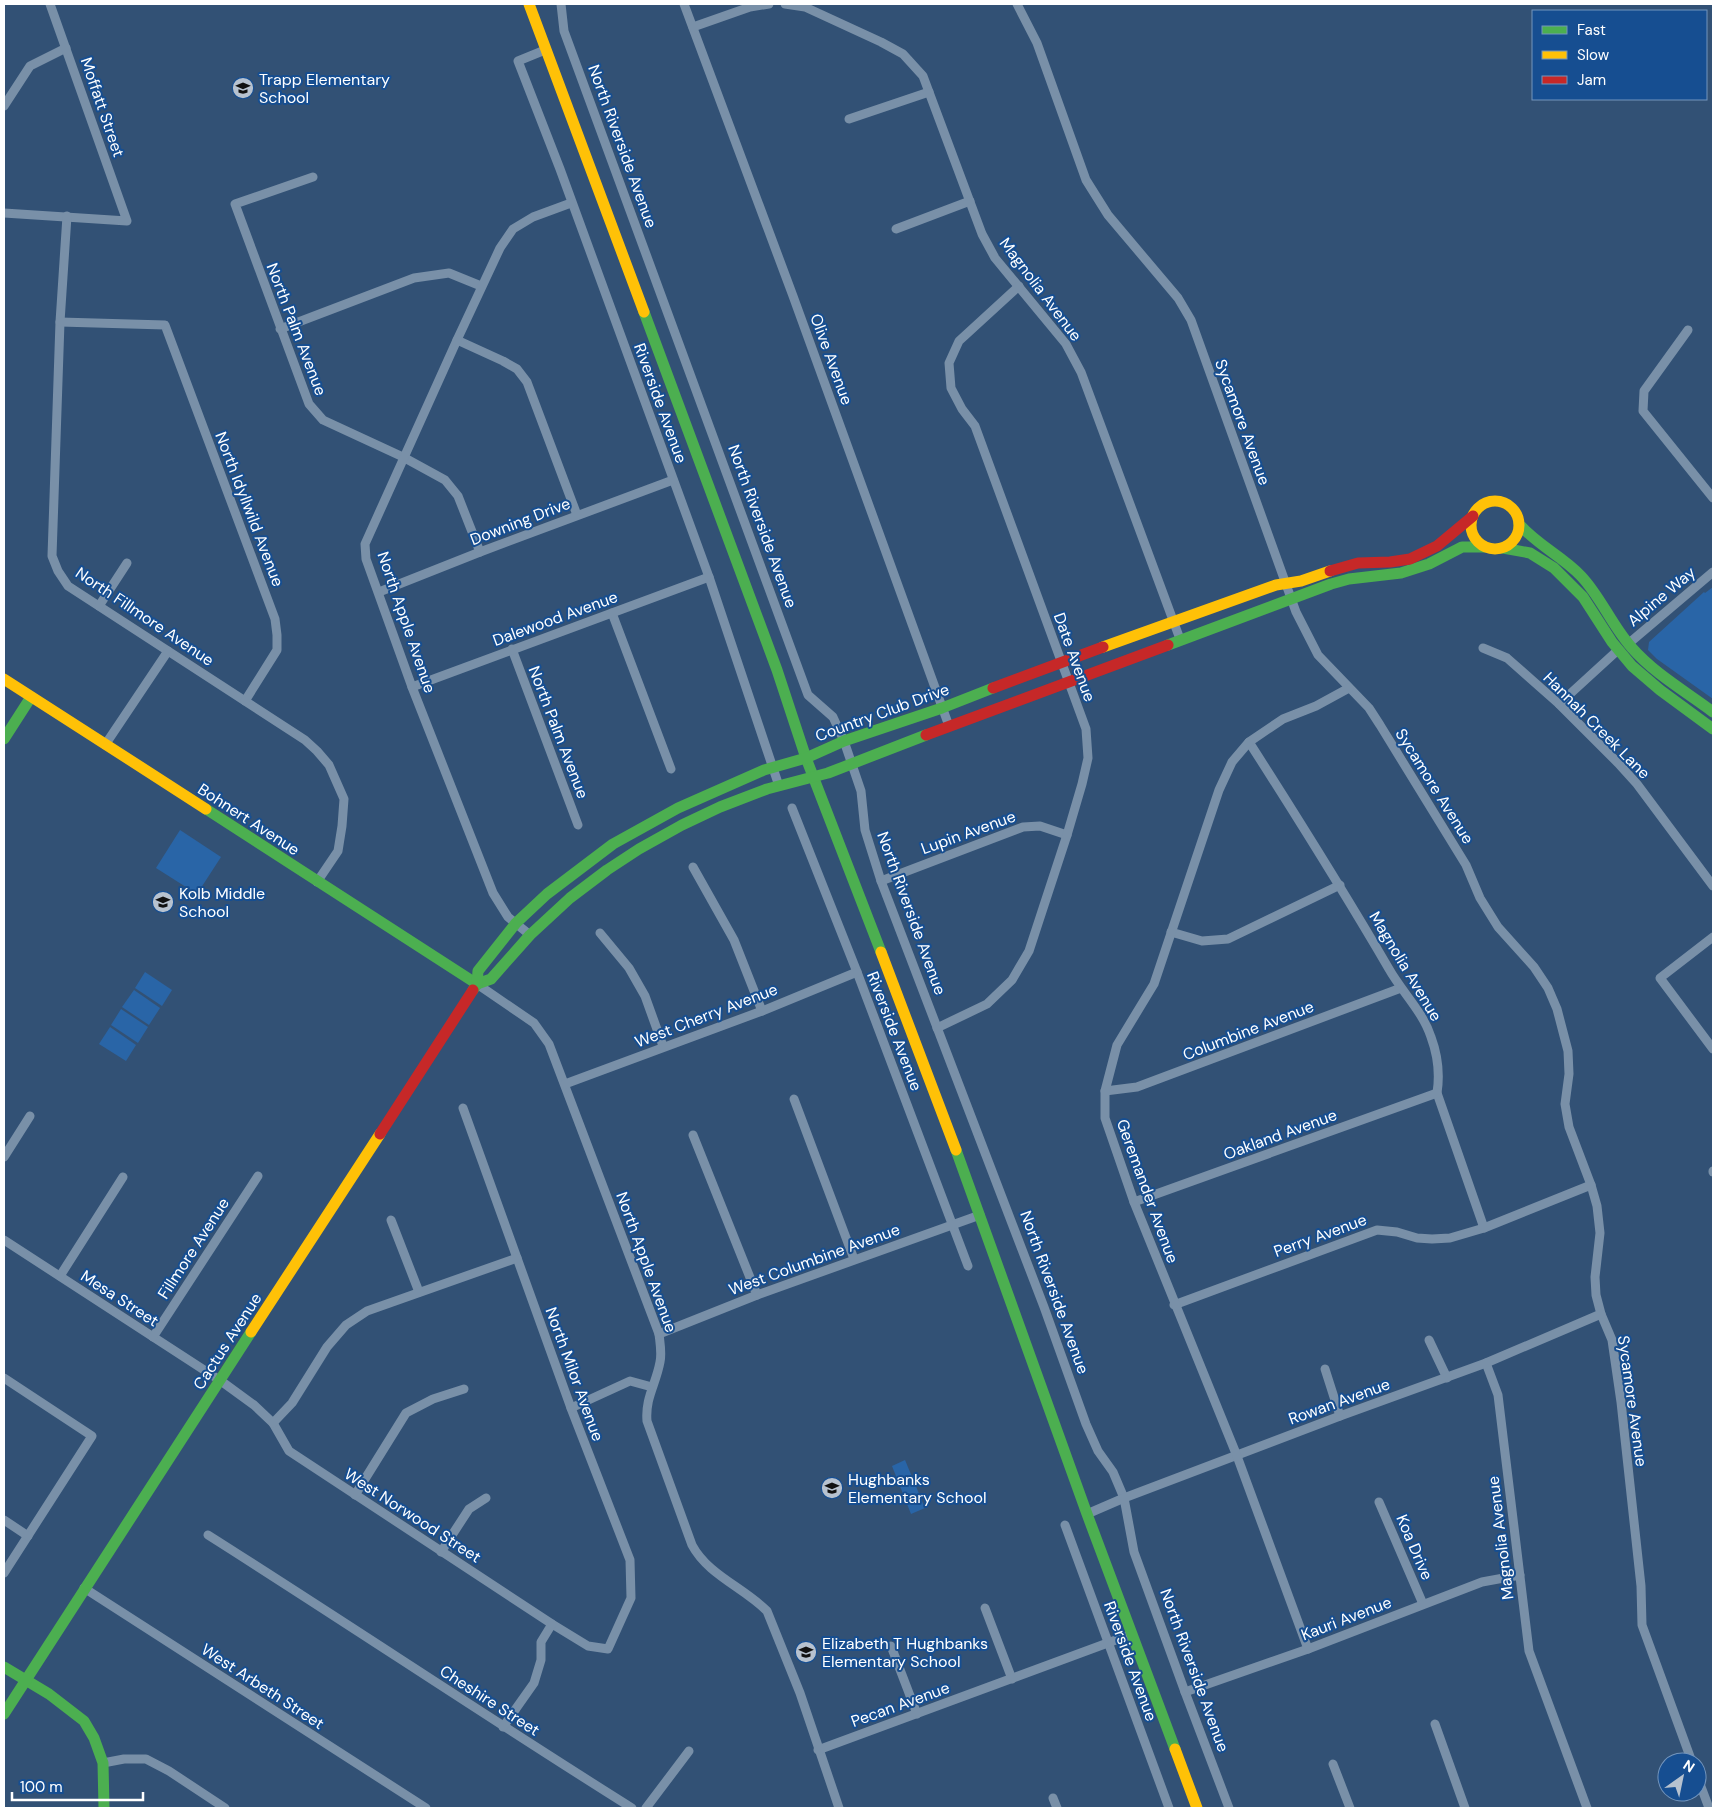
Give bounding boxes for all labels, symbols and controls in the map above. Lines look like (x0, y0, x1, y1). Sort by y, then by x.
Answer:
legend (1532, 10, 1707, 100)
text: Fast (1577, 20, 1606, 40)
text: Slow (1577, 45, 1610, 65)
street label: Moffatt Street (76, 55, 129, 160)
street label: North Riverside Avenue (583, 62, 662, 231)
place label: Trapp Elementary School (259, 69, 390, 108)
text: Jam (1577, 70, 1606, 90)
school or university icon: Trapp Elementary School (231, 76, 255, 100)
street label: Magnolia Avenue (995, 233, 1086, 345)
street label: North Palm Avenue (262, 260, 331, 398)
street label: Olive Avenue (805, 311, 858, 408)
street label: Riverside Avenue (629, 340, 692, 466)
street label: Sycamore Avenue (1210, 356, 1275, 488)
street label: North Idyllwild Avenue (210, 429, 289, 590)
street label: North Riverside Avenue (723, 442, 802, 611)
street label: Downing Drive (467, 493, 573, 550)
street label: North Apple Avenue (372, 549, 441, 696)
street label: North Fillmore Avenue (71, 562, 218, 671)
street label: Alpine Way (1623, 562, 1700, 631)
street label: Dalewood Avenue (490, 586, 621, 651)
street label: Date Avenue (1049, 610, 1100, 705)
street label: North Palm Avenue (524, 663, 593, 801)
street label: Hannah Creek Lane (1539, 667, 1655, 783)
street label: Country Club Drive (812, 678, 952, 746)
street label: Sycamore Avenue (1391, 725, 1479, 848)
street label: Bohnert Avenue (194, 779, 304, 860)
street label: Lupin Avenue (918, 806, 1018, 859)
street label: North Riverside Avenue (872, 829, 951, 998)
place label: Kolb Middle School (179, 883, 265, 922)
school or university icon: Kolb Middle School (151, 890, 175, 914)
street label: Magnolia Avenue (1365, 907, 1447, 1025)
street label: Riverside Avenue (862, 969, 927, 1094)
street label: West Cherry Avenue (632, 979, 780, 1052)
street label: Columbine Avenue (1180, 996, 1317, 1065)
street label: Oakland Avenue (1221, 1104, 1340, 1165)
street label: Geremander Avenue (1112, 1116, 1183, 1266)
street label: North Apple Avenue (611, 1189, 682, 1335)
street label: Fillmore Avenue (153, 1194, 234, 1303)
street label: North Riverside Avenue (1015, 1208, 1094, 1377)
street label: Perry Avenue (1271, 1209, 1369, 1262)
street label: West Columbine Avenue (726, 1219, 903, 1300)
street label: Mesa Street (77, 1265, 163, 1331)
street label: Cactus Avenue (188, 1289, 267, 1394)
street label: North Milor Avenue (541, 1304, 609, 1444)
street label: Sycamore Avenue (1613, 1334, 1652, 1468)
street label: Rowan Avenue (1285, 1373, 1393, 1430)
street label: West Norwood Street (340, 1463, 485, 1568)
place label: Hughbanks Elementary School (848, 1469, 986, 1508)
street label: Magnolia Avenue (1482, 1475, 1519, 1601)
school or university icon: Hughbanks Elementary School (820, 1476, 844, 1500)
street label: Koa Drive (1391, 1511, 1438, 1583)
street label: North Riverside Avenue (1155, 1586, 1234, 1755)
street label: Kauri Avenue (1298, 1592, 1394, 1645)
street label: Riverside Avenue (1099, 1598, 1162, 1724)
place label: Elizabeth T Hughbanks Elementary School (822, 1633, 988, 1672)
street label: West Arbeth Street (197, 1639, 328, 1734)
school or university icon: Elizabeth T Hughbanks Elementary School (794, 1640, 818, 1664)
street label: Cheshire Street (436, 1660, 544, 1741)
street label: Pecan Avenue (848, 1677, 952, 1732)
north arrow (1657, 1752, 1707, 1802)
text: N (1680, 1756, 1698, 1776)
scale bar (12, 1770, 144, 1802)
text: 100 m (20, 1777, 63, 1797)

